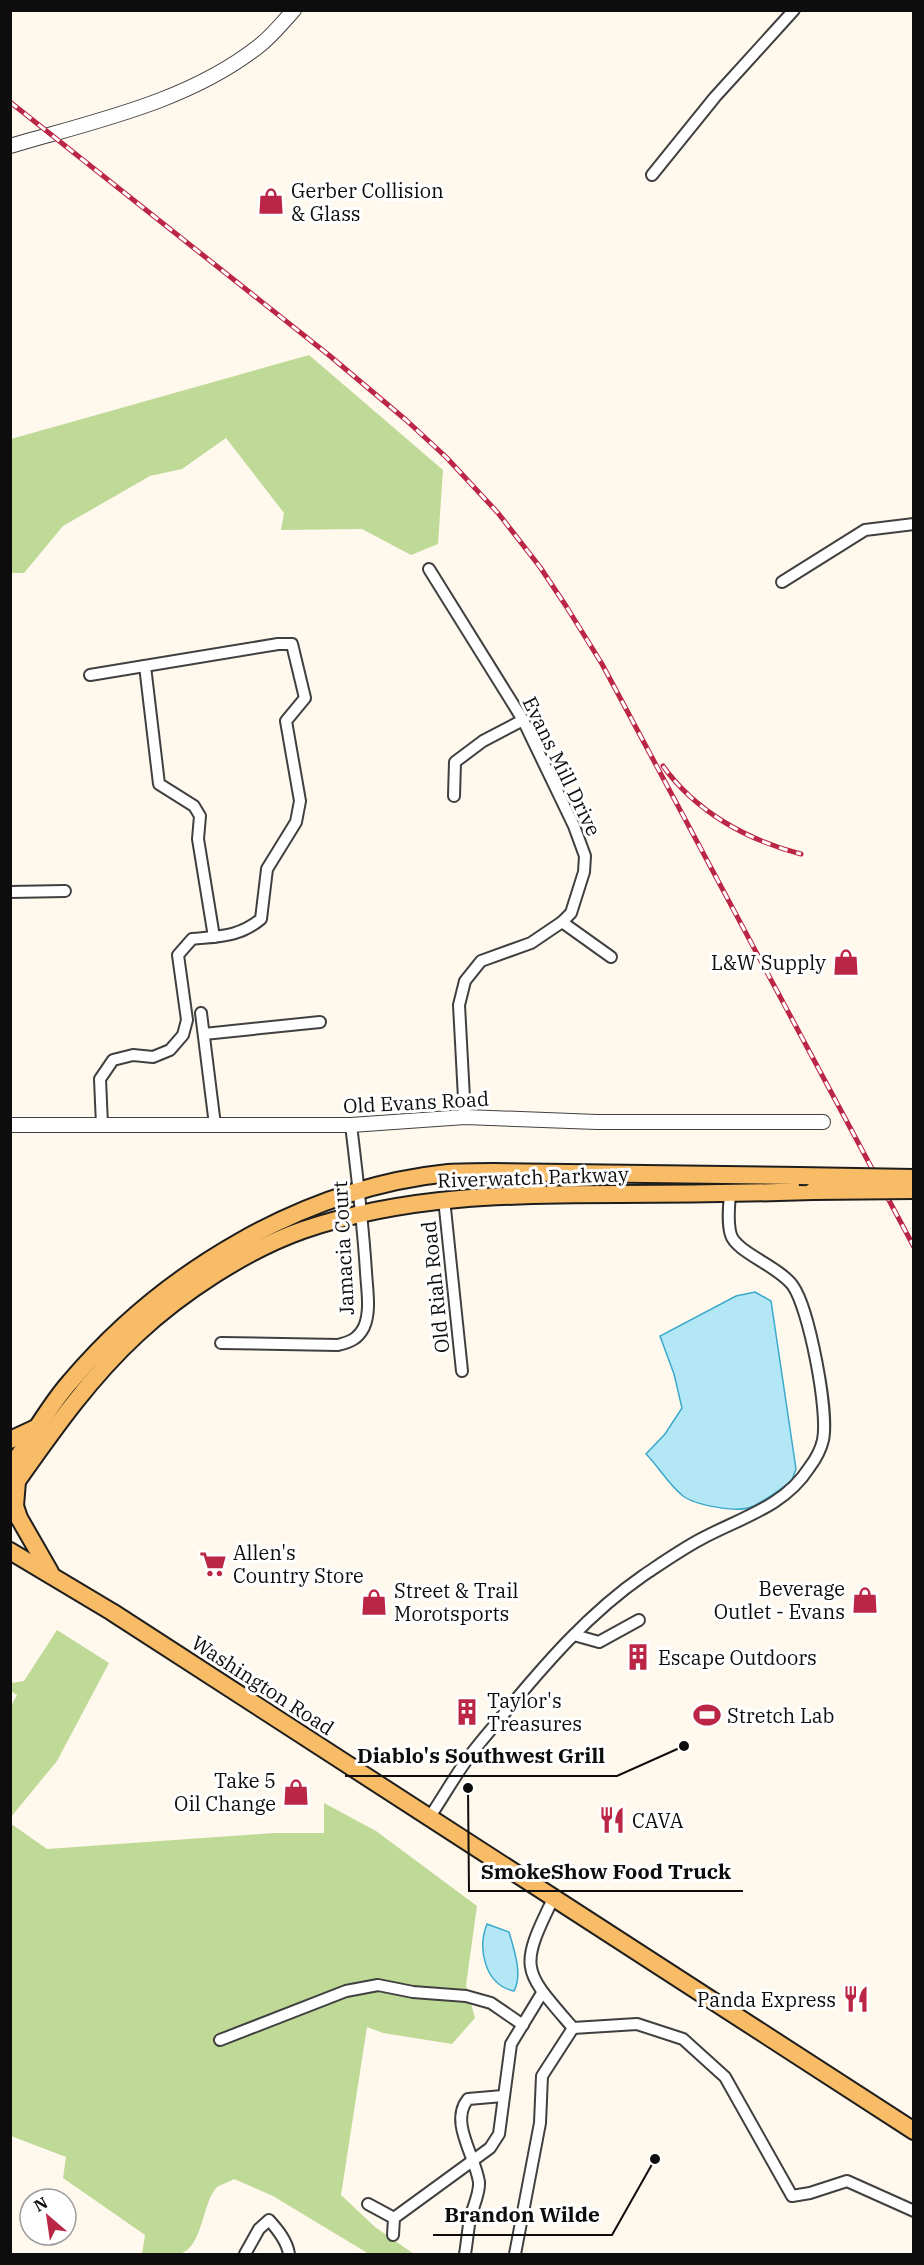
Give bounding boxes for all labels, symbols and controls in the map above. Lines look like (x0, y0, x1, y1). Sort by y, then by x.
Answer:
place label: Gerber Collision & Glass (291, 177, 444, 227)
shop icon: Gerber Collision & Glass (256, 186, 286, 216)
street label: Evans Mill Drive (517, 692, 607, 840)
shop icon: L&W Supply (831, 947, 861, 977)
place label: L&W Supply (711, 949, 826, 976)
street label: Old Evans Road (342, 1085, 490, 1119)
street label: Riverwatch Parkway (437, 1160, 629, 1194)
street label: Jamacia Court (326, 1180, 360, 1316)
street label: Old Riah Road (415, 1220, 455, 1354)
place label: Allen's Country Store (233, 1539, 364, 1589)
supermarket icon: Allen's Country Store (198, 1549, 228, 1579)
place label: Beverage Outlet - Evans (714, 1575, 845, 1625)
place label: Street & Trail Morotsports (394, 1577, 518, 1627)
shop icon: Beverage Outlet - Evans (850, 1585, 880, 1615)
shop icon: Street & Trail Morotsports (359, 1587, 389, 1617)
street label: Washington Road (187, 1629, 339, 1741)
building icon: Escape Outdoors (623, 1642, 653, 1672)
place label: Escape Outdoors (658, 1644, 817, 1671)
place label: Taylor's Treasures (487, 1687, 582, 1737)
building icon: Taylor's Treasures (452, 1697, 482, 1727)
sports icon: Stretch Lab (692, 1700, 722, 1730)
place label: Stretch Lab (727, 1702, 834, 1729)
callout: Diablo's Southwest Grill (345, 1737, 617, 1776)
text: Diablo's Southwest Grill (357, 1741, 605, 1769)
place label: Take 5 Oil Change (174, 1767, 276, 1817)
shop icon: Take 5 Oil Change (281, 1777, 311, 1807)
restaurant icon: CAVA (597, 1805, 627, 1835)
place label: CAVA (632, 1807, 684, 1834)
callout: SmokeShow Food Truck (469, 1852, 743, 1891)
text: SmokeShow Food Truck (481, 1857, 731, 1885)
restaurant icon: Panda Express (841, 1984, 871, 2014)
place label: Panda Express (697, 1986, 836, 2013)
north arrow (18, 2187, 78, 2247)
text: N (30, 2192, 51, 2216)
callout: Brandon Wilde (433, 2196, 612, 2235)
text: Brandon Wilde (444, 2200, 600, 2228)

